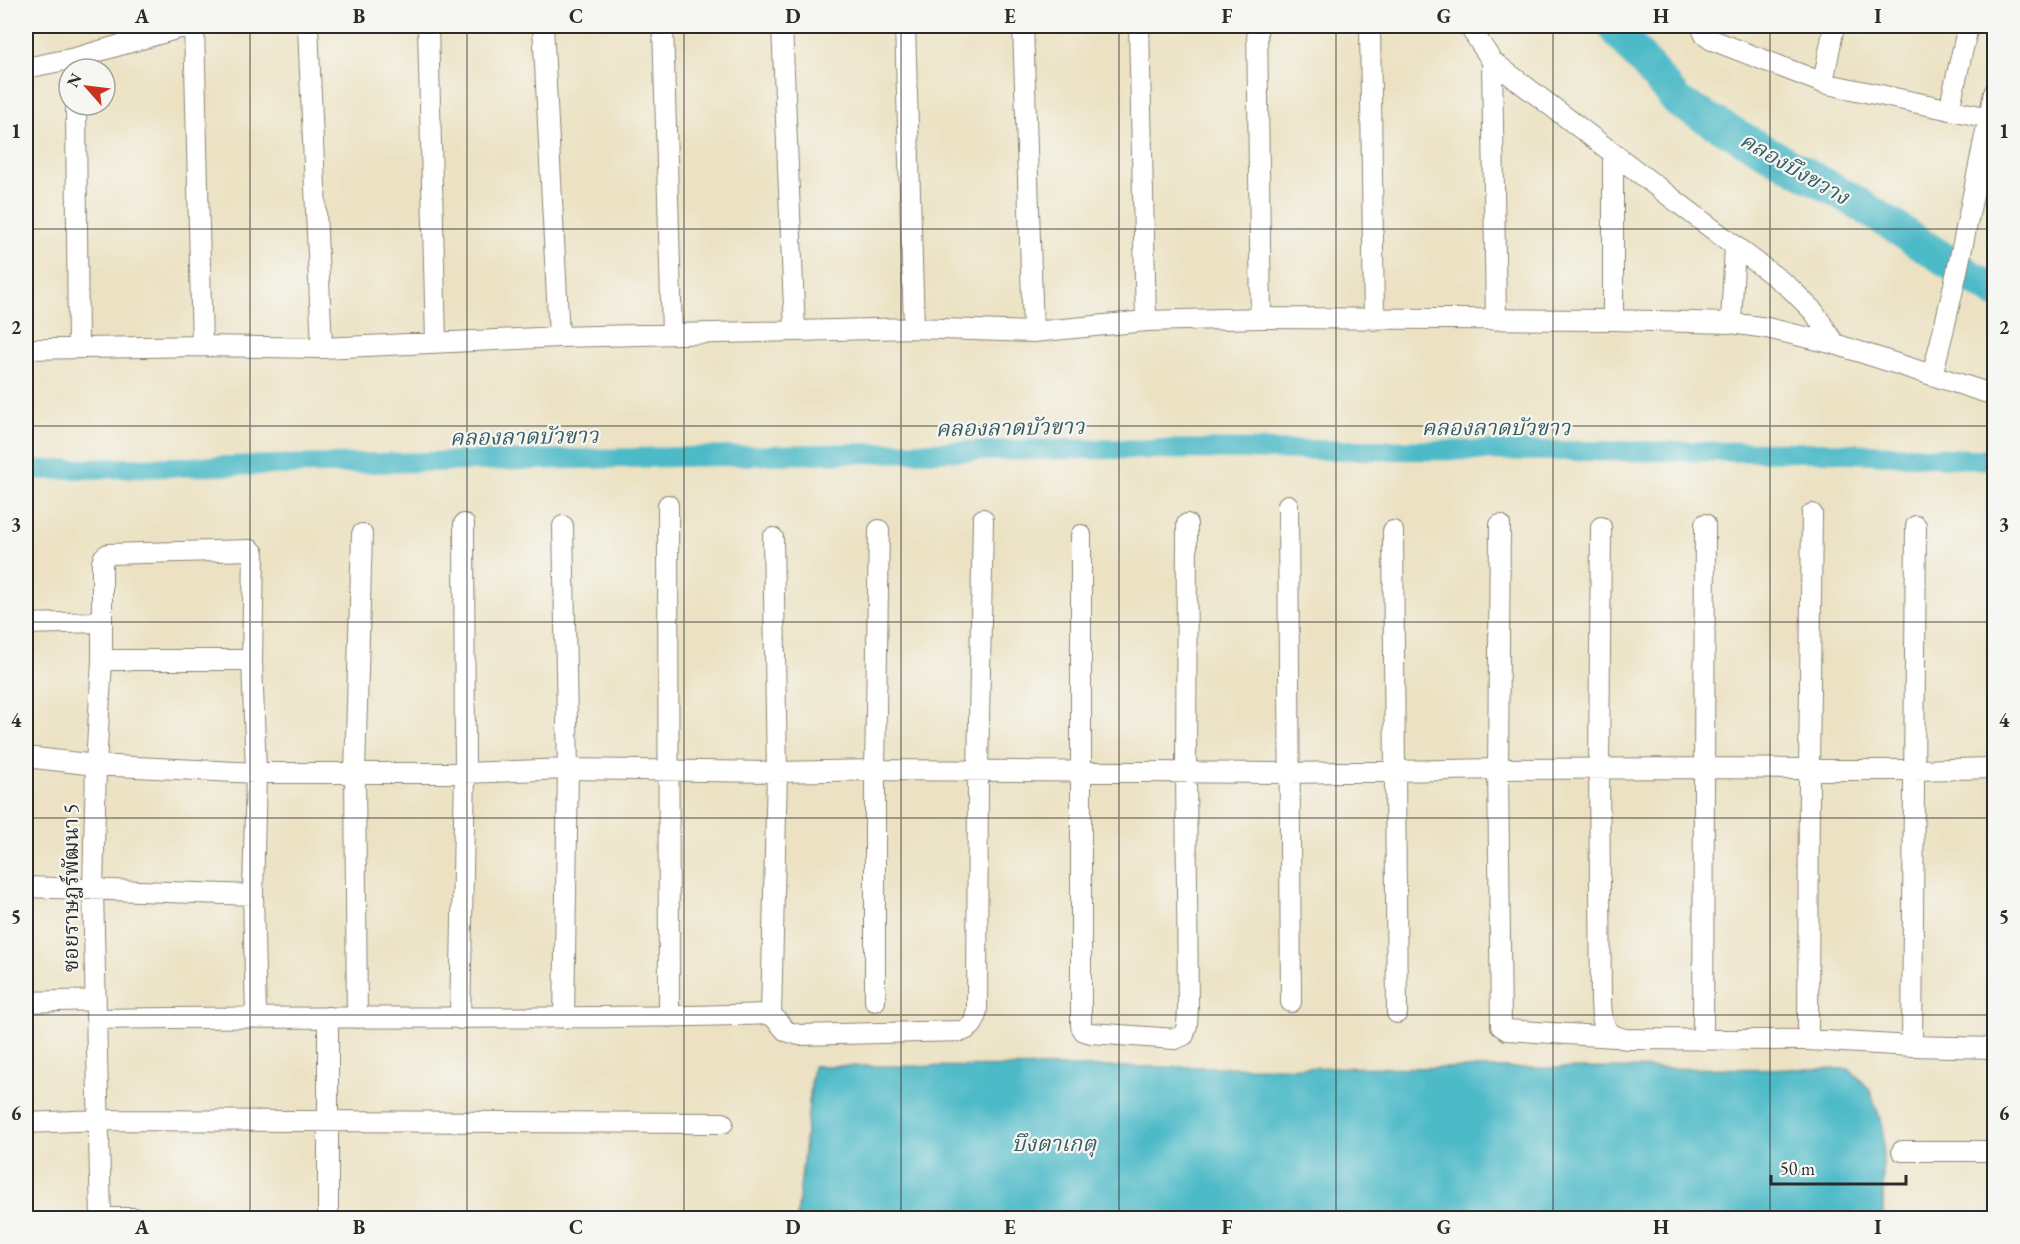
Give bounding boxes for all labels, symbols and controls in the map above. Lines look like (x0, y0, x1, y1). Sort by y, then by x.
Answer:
text: A (134, 3, 150, 29)
text: B (353, 3, 365, 29)
text: C (569, 3, 583, 29)
text: D (785, 3, 801, 29)
text: E (1004, 3, 1016, 29)
text: F (1222, 3, 1233, 29)
text: G (1437, 3, 1451, 29)
text: H (1653, 3, 1669, 29)
text: I (1874, 3, 1882, 29)
north arrow (57, 57, 117, 117)
text: N (62, 70, 87, 91)
text: 1 (11, 118, 21, 144)
text: 1 (1999, 118, 2009, 144)
water label: คลองบึงขวาง (1735, 126, 1855, 212)
text: 2 (11, 314, 22, 340)
text: 2 (1999, 314, 2010, 340)
water label: คลองลาดบัวขาว (935, 412, 1085, 443)
water label: คลองลาดบัวขาว (1422, 413, 1571, 442)
water label: คลองลาดบัวขาว (449, 421, 599, 452)
text: 3 (11, 511, 21, 537)
text: 3 (1999, 511, 2009, 537)
text: 4 (11, 707, 22, 733)
text: 4 (1999, 707, 2010, 733)
street label: ซอยราษฎร์พัฒนา 5 (57, 804, 84, 972)
text: 5 (11, 903, 21, 929)
text: 5 (1999, 903, 2009, 929)
text: 6 (11, 1100, 22, 1126)
text: 6 (1999, 1100, 2010, 1126)
water label: บึงตาเกตุ (1012, 1129, 1097, 1158)
scale bar (1771, 1148, 1906, 1186)
text: 50 m (1780, 1157, 1815, 1180)
text: A (134, 1214, 150, 1240)
text: B (353, 1214, 365, 1240)
text: C (569, 1214, 583, 1240)
text: D (785, 1214, 801, 1240)
text: E (1004, 1214, 1016, 1240)
text: F (1222, 1214, 1233, 1240)
text: G (1437, 1214, 1451, 1240)
text: H (1653, 1214, 1669, 1240)
text: I (1874, 1214, 1882, 1240)

